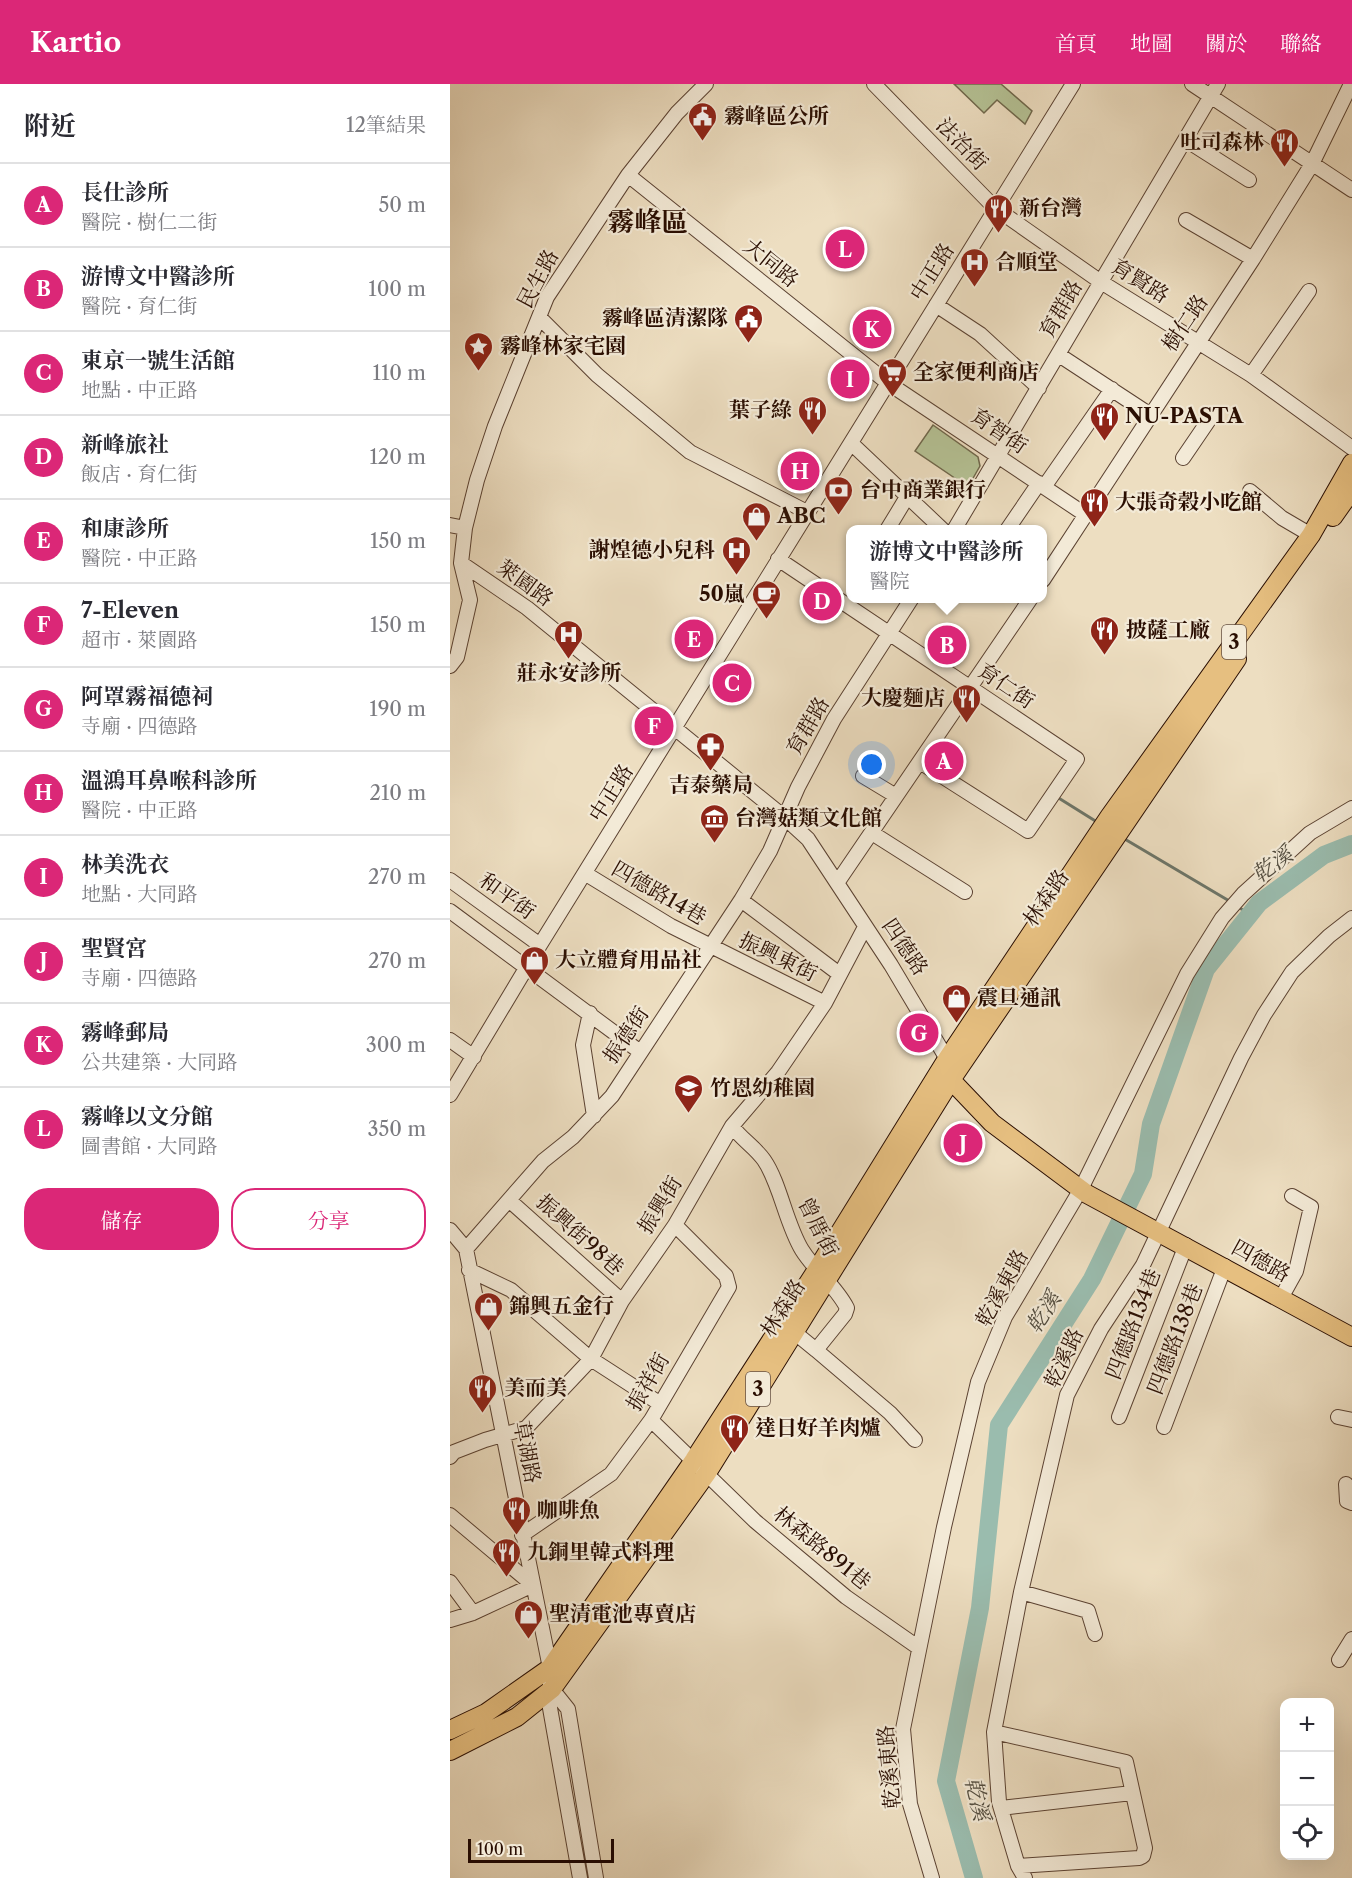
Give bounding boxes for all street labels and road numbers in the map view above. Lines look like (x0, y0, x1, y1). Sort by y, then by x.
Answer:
street label: 法治街 (931, 112, 993, 175)
street label: 大同路 (739, 233, 804, 292)
street label: 中正路 (904, 238, 959, 305)
street label: 民生路 (512, 245, 563, 312)
street label: 育賢路 (1107, 253, 1174, 308)
street label: 育群路 (1034, 275, 1087, 342)
street label: 樹仁路 (1157, 290, 1213, 356)
street label: 育智街 (966, 403, 1032, 459)
street label: 萊園路 (492, 554, 558, 611)
road number: 3 (1222, 625, 1246, 659)
street label: 育仁街 (973, 658, 1039, 714)
street label: 育群路 (781, 692, 834, 759)
street label: 中正路 (583, 759, 638, 826)
street label: 四德路14巷 (608, 855, 711, 930)
street label: 林森路 (1018, 865, 1074, 931)
street label: 和平街 (474, 867, 540, 924)
street label: 四德路 (877, 914, 933, 980)
street label: 振興東街 (735, 927, 821, 986)
street label: 振德街 (598, 1002, 654, 1068)
street label: 振興街 (632, 1171, 687, 1238)
street label: 振興街98巷 (532, 1189, 629, 1280)
street label: 曾厝街 (793, 1193, 844, 1261)
street label: 四德路 (1228, 1234, 1295, 1287)
street label: 乾溪東路 (970, 1245, 1033, 1331)
street label: 四德路134巷 (1100, 1265, 1165, 1383)
street label: 林森路 (755, 1274, 810, 1341)
street label: 四德路138巷 (1142, 1280, 1207, 1398)
street label: 乾溪路 (1039, 1324, 1088, 1392)
street label: 振祥街 (621, 1348, 674, 1415)
road number: 3 (746, 1372, 770, 1406)
street label: 草湖路 (509, 1419, 546, 1485)
street label: 林森路891巷 (769, 1501, 876, 1594)
street label: 乾溪東路 (872, 1724, 905, 1810)

